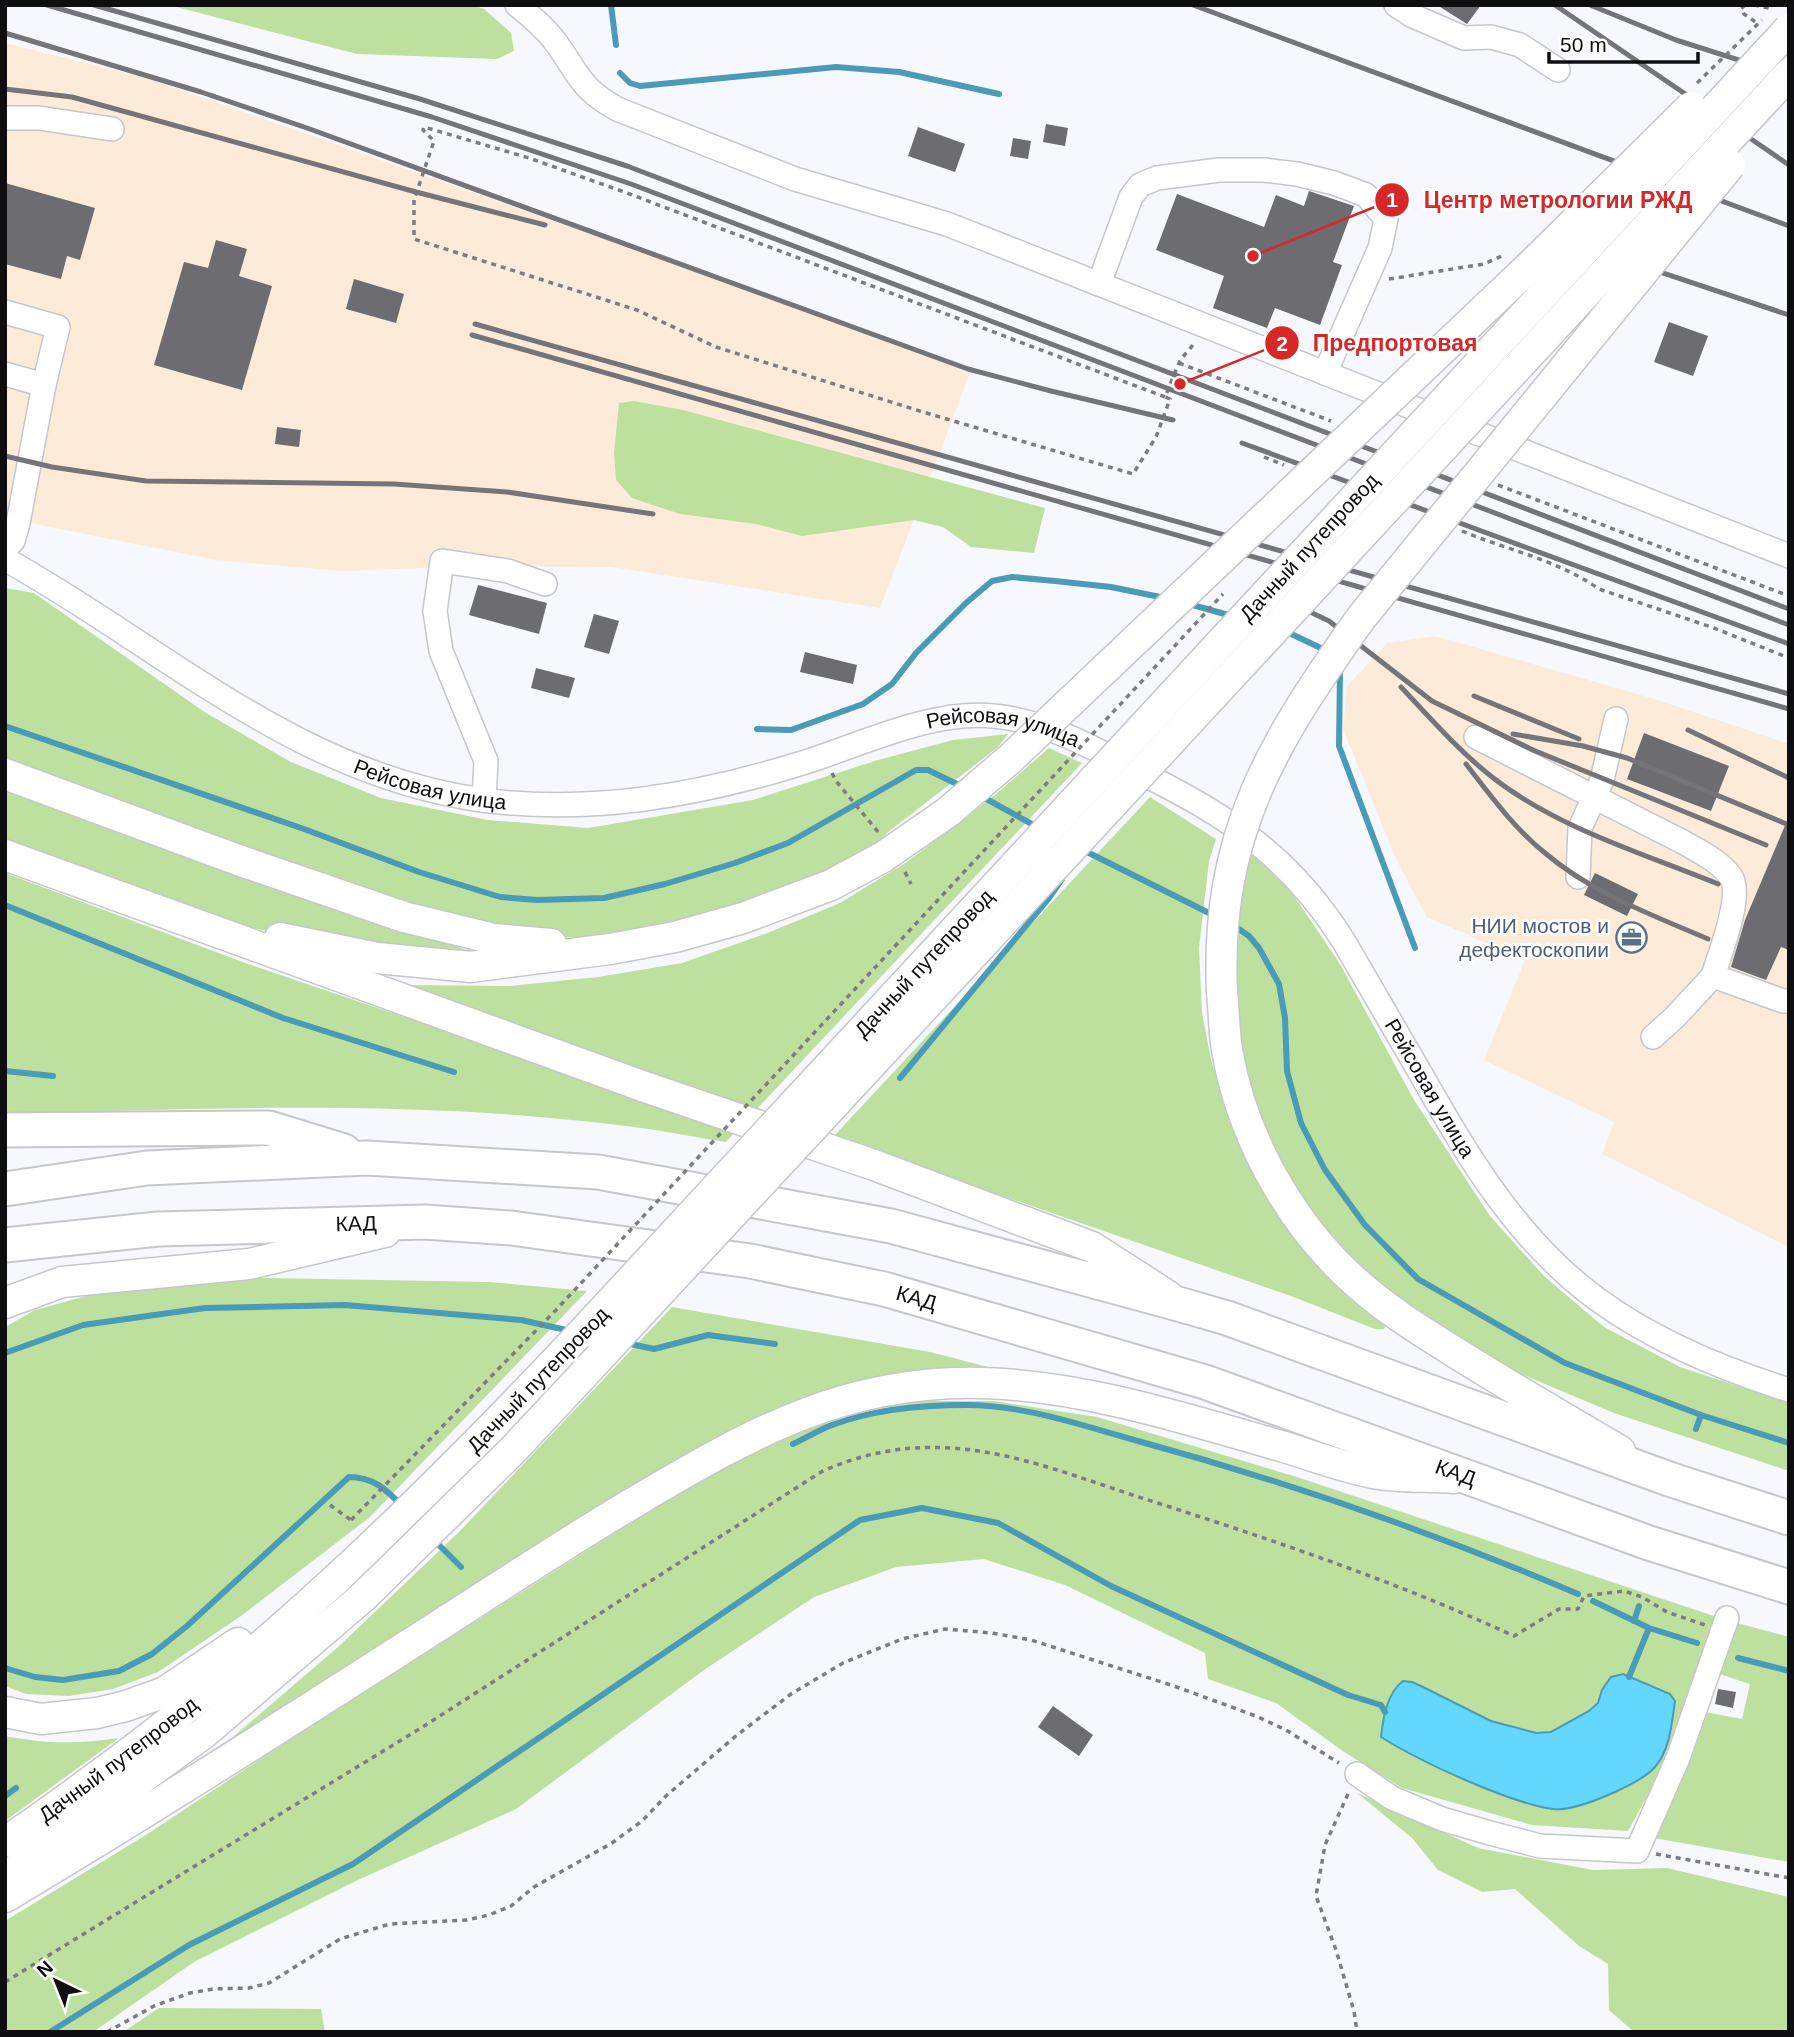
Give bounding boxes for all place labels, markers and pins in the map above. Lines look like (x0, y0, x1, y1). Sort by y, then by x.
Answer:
callout: Центр метрологии РЖД (1375, 178, 1706, 222)
callout: Предпортовая (1264, 321, 1492, 365)
place label: НИИ мостов и дефектоскопии (1459, 914, 1609, 961)
office icon: НИИ мостов и дефектоскопии (1615, 921, 1649, 955)

